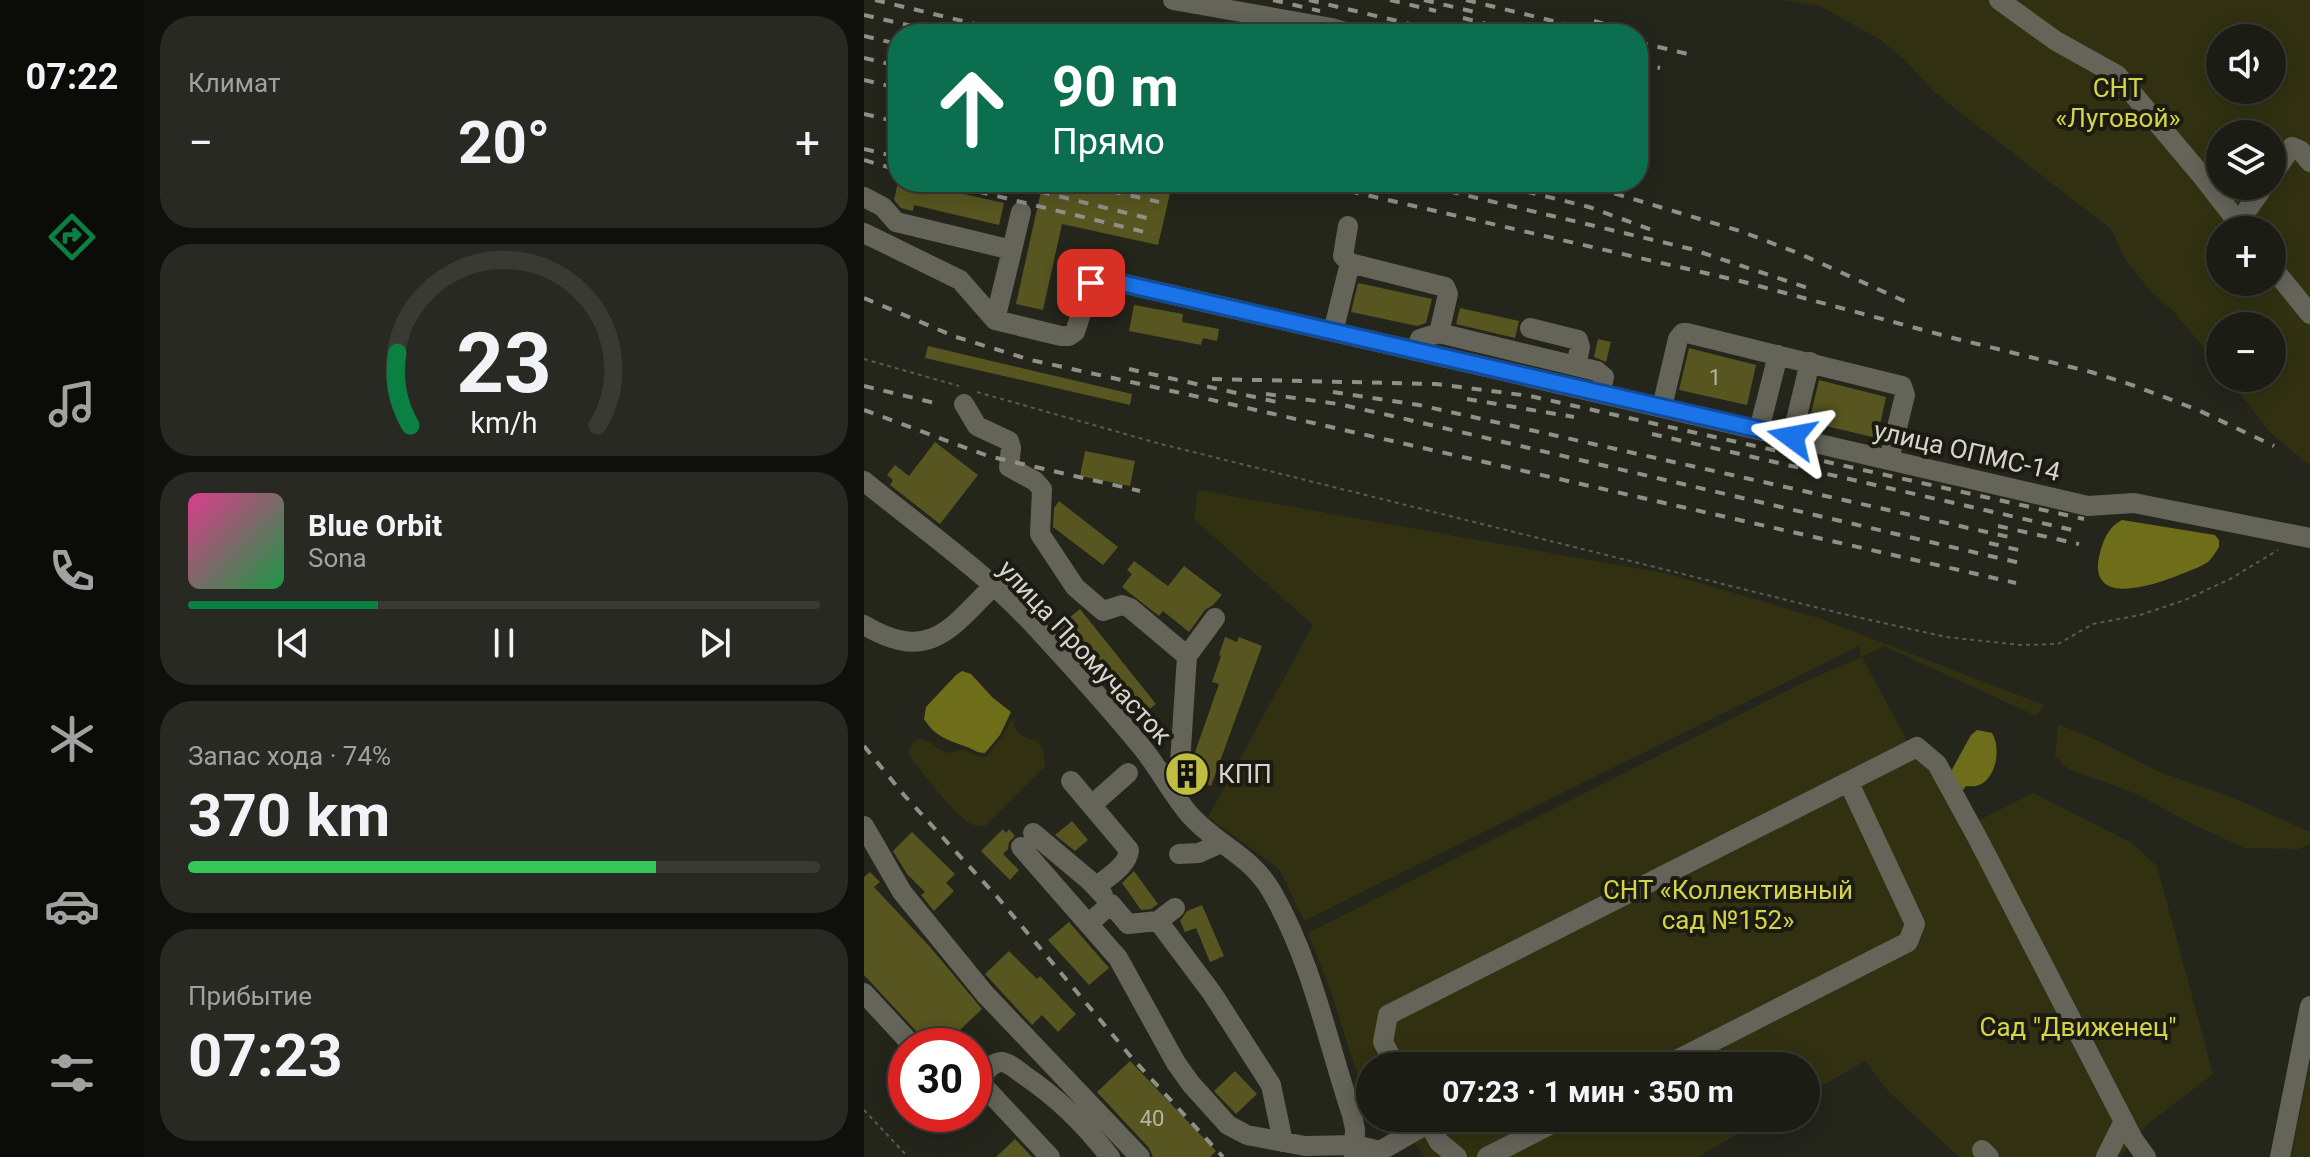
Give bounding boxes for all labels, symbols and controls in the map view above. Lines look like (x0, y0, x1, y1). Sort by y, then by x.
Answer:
map controls (2206, 24, 2286, 392)
button: sound (2206, 24, 2286, 104)
text: 90 m (1052, 54, 1179, 120)
text: 07:22 (26, 56, 118, 98)
icon: ahead (920, 56, 1024, 160)
text: Климат (188, 68, 280, 98)
park label: СНТ «Луговой» (2055, 73, 2181, 133)
text: 20° (458, 107, 550, 178)
text: − (188, 117, 213, 169)
text: + (795, 117, 820, 169)
button: layers (2206, 120, 2286, 200)
text: Прямо (1052, 121, 1165, 163)
icon: directions (44, 209, 100, 265)
button: + (2206, 216, 2286, 296)
pin (1057, 249, 1125, 317)
icon: arrive (1069, 261, 1113, 305)
button: − (2206, 312, 2286, 392)
text: 23 (456, 315, 552, 412)
house number: 1 (1709, 365, 1721, 390)
icon: music (44, 376, 100, 432)
position arrow (1750, 395, 1834, 479)
text: km/h (470, 406, 538, 440)
street label: улица ОПМС-14 (1871, 415, 2063, 487)
text: Blue Orbit (308, 508, 442, 543)
icon: phone (44, 543, 100, 599)
text: Sona (308, 543, 367, 573)
street label: улица Промучасток (992, 554, 1178, 750)
icon: previous (271, 621, 315, 665)
icon: pause (482, 621, 526, 665)
icon: next (693, 621, 737, 665)
icon: climate (44, 711, 100, 767)
text: Запас хода · 74% (188, 741, 391, 771)
building icon: КПП (1163, 750, 1211, 798)
place label: КПП (1218, 759, 1272, 789)
text: 370 km (188, 780, 390, 851)
park label: СНТ «Коллективный сад №152» (1603, 875, 1853, 935)
icon: car (44, 878, 100, 934)
text: Прибытие (188, 981, 312, 1011)
park label: Сад "Движенец" (1980, 1012, 2176, 1042)
text: 07:23 (188, 1020, 343, 1091)
speed limit sign: 30 (888, 1028, 992, 1132)
icon: filters (44, 1045, 100, 1101)
text: 07:23 · 1 мин · 350 m (1442, 1074, 1734, 1109)
house number: 40 (1140, 1106, 1164, 1131)

